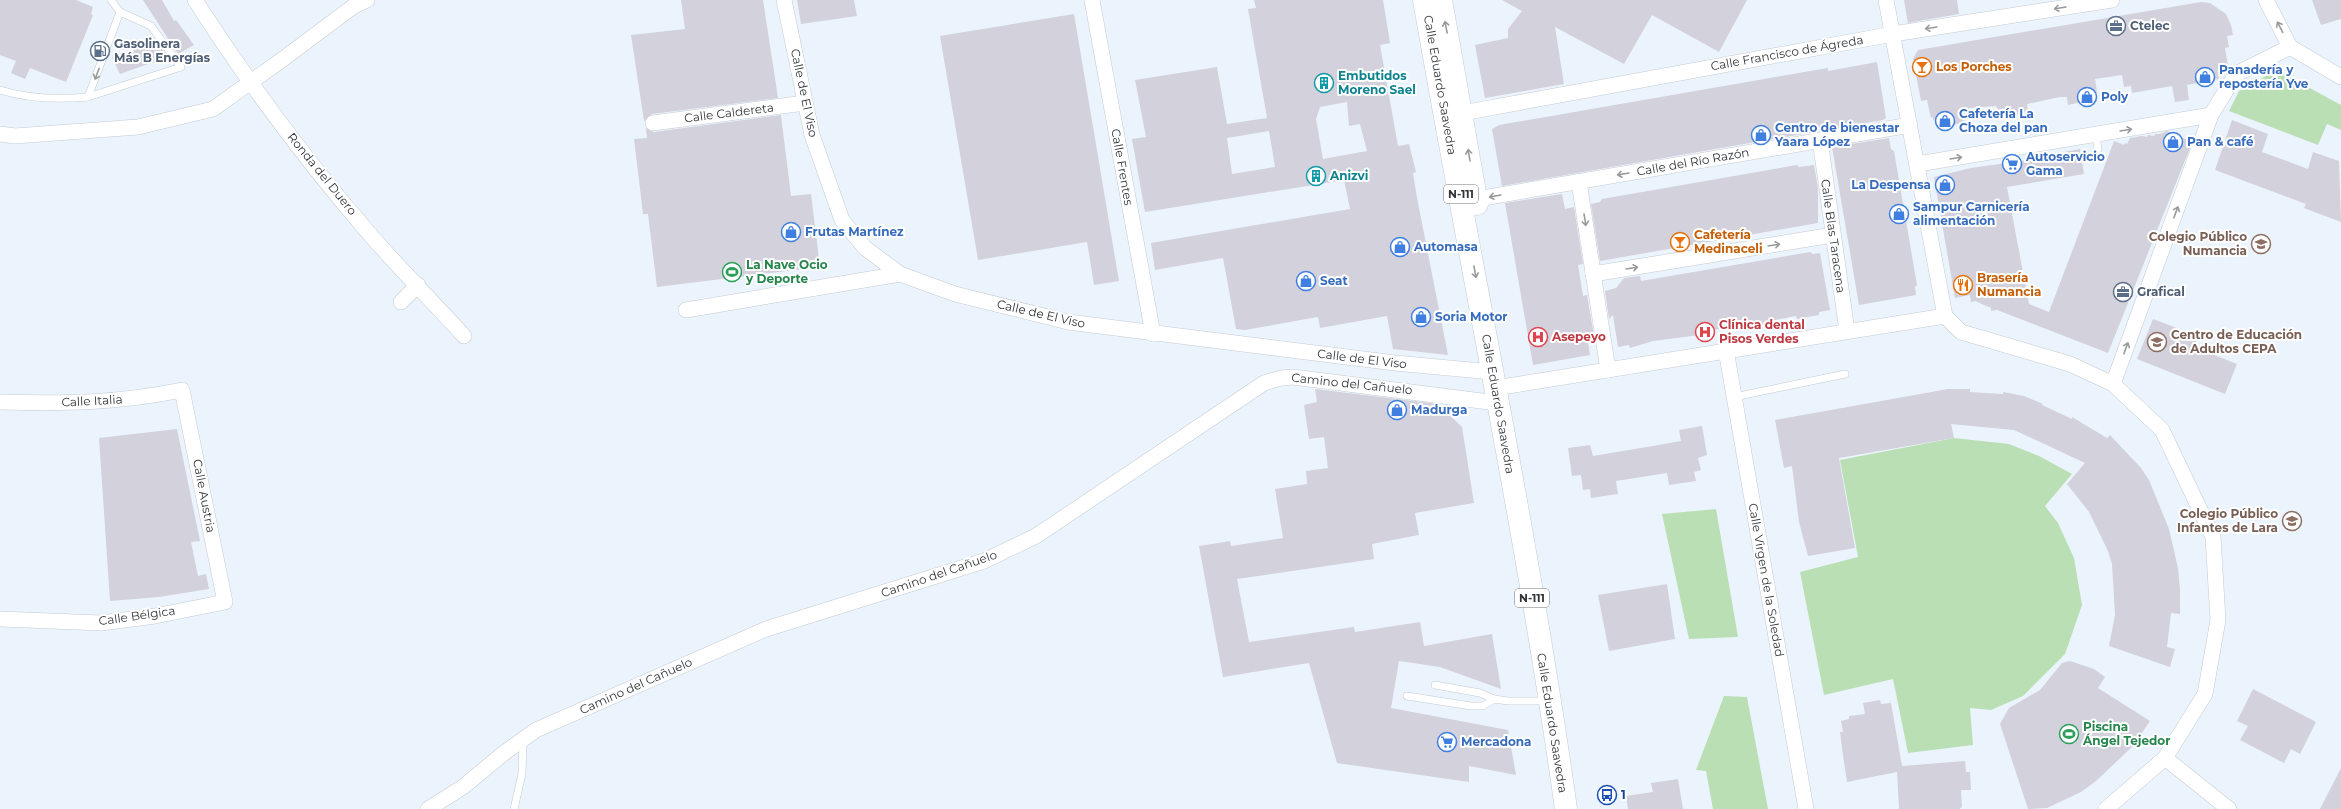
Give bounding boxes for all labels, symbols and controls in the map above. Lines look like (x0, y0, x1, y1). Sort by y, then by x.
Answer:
one-way arrow (2054, 4, 2067, 12)
street label: Calle Eduardo Saavedra (1421, 14, 1460, 156)
office icon: Ctelec (2105, 15, 2127, 37)
place label: Ctelec (2130, 18, 2170, 33)
one-way arrow (1441, 21, 1449, 34)
one-way arrow (2276, 22, 2283, 34)
one-way arrow (1925, 24, 1938, 32)
street label: Calle Francisco de Ágreda (1709, 32, 1864, 73)
place label: Gasolinera Más B Energías (114, 36, 211, 65)
fuel station icon: Gasolinera Más B Energías (89, 40, 111, 62)
street label: Calle de El Viso (788, 47, 821, 138)
bar icon: Los Porches (1911, 56, 1933, 78)
place label: Los Porches (1936, 59, 2012, 74)
place label: Panadería y repostería Yve (2219, 62, 2309, 91)
shop icon: Panadería y repostería Yve (2194, 66, 2216, 88)
one-way arrow (92, 67, 100, 79)
place label: Embutidos Moreno Sael (1338, 68, 1416, 97)
building icon: Embutidos Moreno Sael (1313, 72, 1335, 94)
shop icon: Poly (2076, 86, 2098, 108)
place label: Poly (2101, 89, 2129, 104)
street label: Calle Caldereta (683, 100, 775, 125)
place label: Cafetería La Choza del pan (1959, 106, 2048, 135)
shop icon: Cafetería La Choza del pan (1934, 110, 1956, 132)
place label: Centro de bienestar Yaara López (1774, 120, 1899, 149)
shop icon: Centro de bienestar Yaara López (1750, 124, 1772, 146)
one-way arrow (2119, 126, 2132, 134)
street label: Calle Frentes (1108, 127, 1137, 207)
street label: Ronda del Duero (285, 129, 360, 218)
shop icon: Pan & café (2162, 131, 2184, 153)
place label: Pan & café (2187, 134, 2254, 149)
street label: Calle del Río Razón (1635, 144, 1750, 179)
one-way arrow (1465, 148, 1473, 161)
place label: Autoservicio Gama (2025, 149, 2105, 178)
supermarket icon: Autoservicio Gama (2001, 153, 2023, 175)
one-way arrow (1950, 154, 1963, 162)
building icon: Anizvi (1305, 165, 1327, 187)
place label: Anizvi (1329, 168, 1368, 183)
one-way arrow (1617, 170, 1630, 178)
shop icon: La Despensa (1934, 174, 1956, 196)
place label: La Despensa (1851, 177, 1931, 192)
street label: Calle Blas Taracena (1818, 178, 1849, 294)
road number: N-111 (1444, 185, 1478, 203)
one-way arrow (1489, 192, 1502, 200)
place label: Sampur Carnicería alimentación (1913, 199, 2030, 228)
shop icon: Sampur Carnicería alimentación (1888, 203, 1910, 225)
one-way arrow (2172, 207, 2180, 219)
one-way arrow (1581, 213, 1589, 226)
shop icon: Frutas Martínez (780, 221, 802, 243)
place label: Frutas Martínez (805, 224, 904, 239)
place label: Cafetería Medinaceli (1694, 227, 1763, 256)
place label: Colegio Público Numancia (2149, 229, 2247, 258)
bar icon: Cafetería Medinaceli (1669, 231, 1691, 253)
school or university icon: Colegio Público Numancia (2250, 233, 2272, 255)
shop icon: Automasa (1389, 236, 1411, 258)
place label: Automasa (1413, 239, 1478, 254)
one-way arrow (1767, 241, 1780, 249)
place label: La Nave Ocio y Deporte (745, 257, 828, 286)
sports icon: La Nave Ocio y Deporte (721, 261, 743, 283)
one-way arrow (1625, 264, 1638, 272)
one-way arrow (1471, 265, 1479, 278)
shop icon: Seat (1295, 270, 1317, 292)
place label: Brasería Numancia (1977, 270, 2041, 299)
place label: Seat (1320, 273, 1348, 288)
restaurant icon: Brasería Numancia (1952, 274, 1974, 296)
office icon: Grafical (2112, 281, 2134, 303)
place label: Grafical (2137, 284, 2185, 299)
street label: Calle de El Viso (996, 296, 1087, 331)
shop icon: Soria Motor (1410, 306, 1432, 328)
place label: Soria Motor (1435, 309, 1507, 324)
place label: Clínica dental Pisos Verdes (1719, 317, 1805, 346)
hospital icon: Clínica dental Pisos Verdes (1694, 321, 1716, 343)
hospital icon: Asepeyo (1527, 326, 1549, 348)
place label: Centro de Educación de Adultos CEPA (2171, 327, 2302, 356)
place label: Asepeyo (1551, 329, 1606, 344)
school or university icon: Centro de Educación de Adultos CEPA (2146, 331, 2168, 353)
street label: Calle Eduardo Saavedra (1479, 333, 1518, 475)
one-way arrow (2123, 341, 2130, 354)
street label: Calle de El Viso (1316, 346, 1408, 371)
street label: Camino del Cañuelo (1291, 370, 1413, 397)
street label: Calle Italia (61, 391, 123, 410)
shop icon: Madurga (1386, 399, 1408, 421)
place label: Madurga (1411, 402, 1467, 417)
street label: Calle Austria (190, 458, 219, 534)
street label: Calle Virgen de la Soledad (1746, 502, 1787, 658)
place label: Colegio Público Infantes de Lara (2177, 506, 2278, 535)
school or university icon: Colegio Público Infantes de Lara (2281, 510, 2303, 532)
street label: Camino del Cañuelo (879, 547, 999, 600)
road number: N-111 (1515, 589, 1549, 607)
street label: Calle Bélgica (98, 603, 176, 628)
street label: Calle Eduardo Saavedra (1534, 652, 1571, 794)
street label: Camino del Cañuelo (577, 654, 694, 717)
place label: Piscina Ángel Tejedor (2082, 719, 2170, 748)
sports icon: Piscina Ángel Tejedor (2058, 723, 2080, 745)
supermarket icon: Mercadona (1436, 731, 1458, 753)
place label: Mercadona (1461, 734, 1532, 749)
bus stop icon: 1 (1596, 784, 1618, 806)
place label: 1 (1621, 787, 1626, 802)

